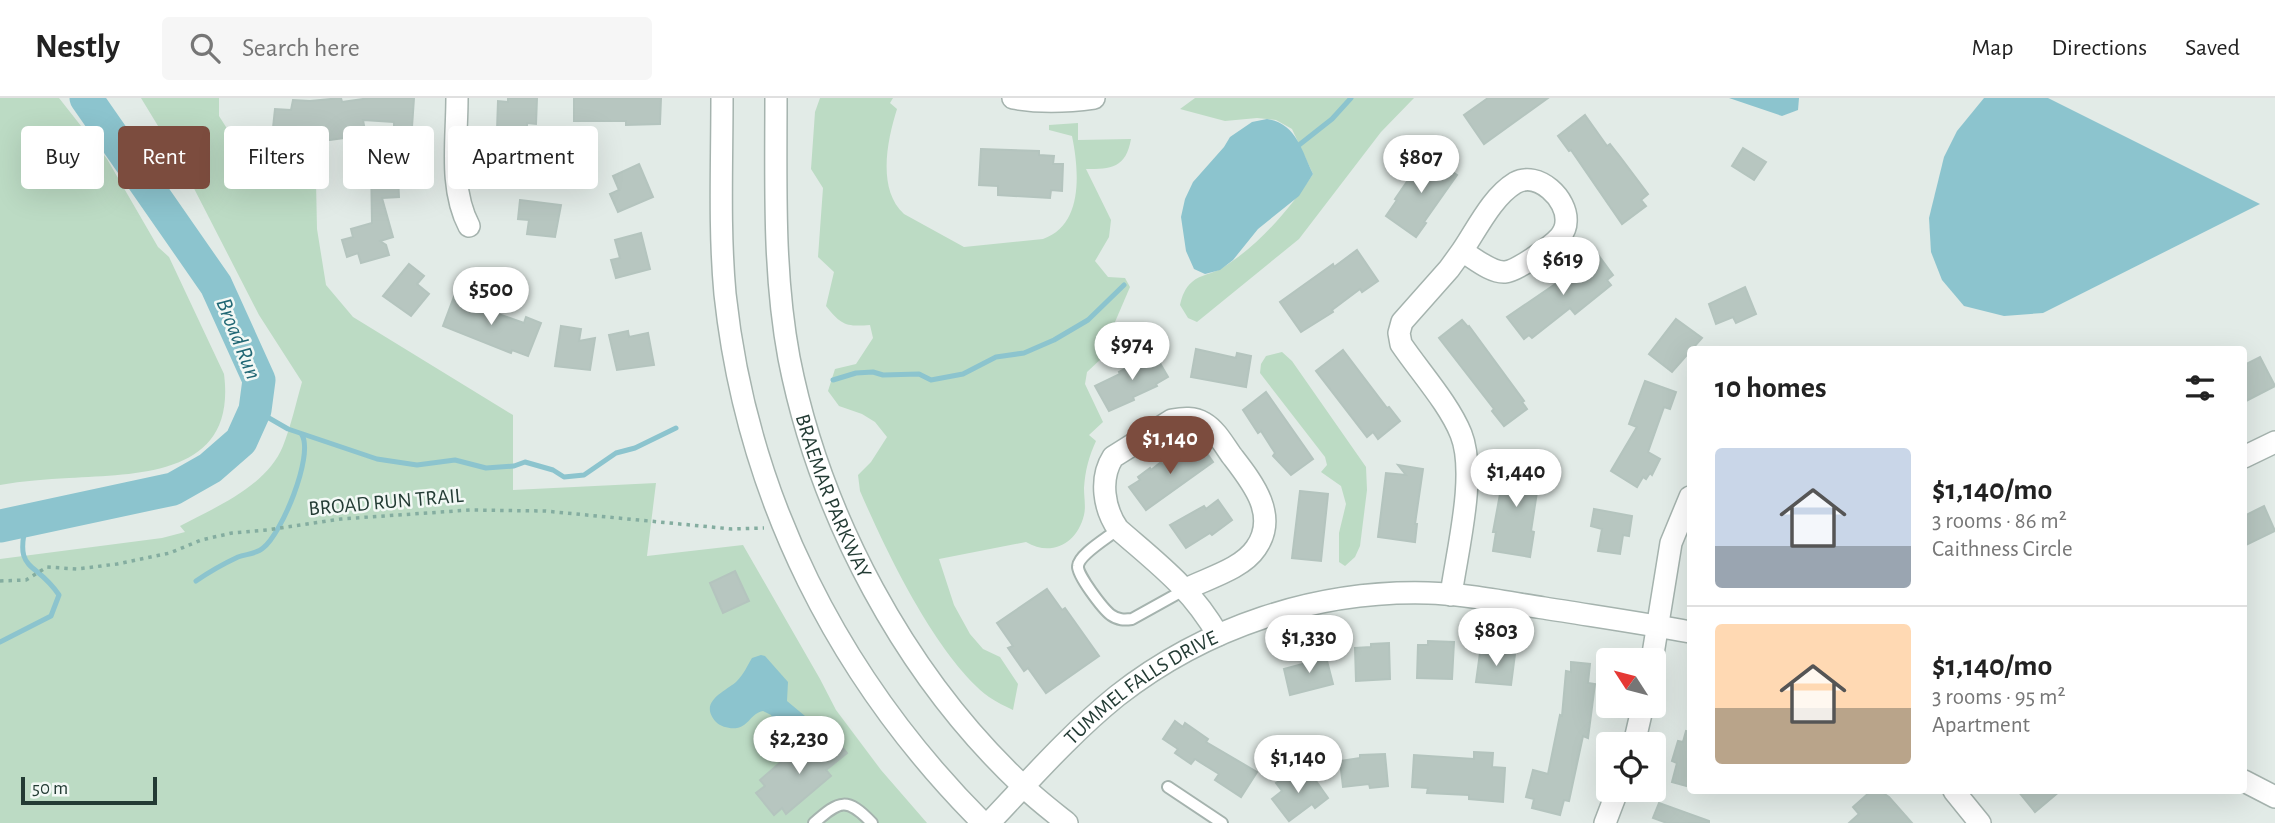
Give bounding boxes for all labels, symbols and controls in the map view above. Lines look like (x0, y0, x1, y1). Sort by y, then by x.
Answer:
search box (162, 17, 652, 80)
icon: search (186, 29, 224, 67)
text: Nestly (35, 31, 120, 64)
text: Search here (242, 35, 360, 61)
text: Map (1971, 36, 2013, 60)
text: Directions (2051, 36, 2147, 60)
text: Saved (2185, 36, 2240, 60)
chip: Buy (21, 126, 104, 189)
chip: Rent (118, 126, 210, 189)
chip: Filters (224, 126, 329, 189)
chip: New (343, 126, 434, 189)
chip: Apartment (448, 126, 598, 189)
pin: $807 (1380, 136, 1462, 195)
text: $807 (1399, 146, 1443, 169)
pin: $619 (1522, 238, 1604, 297)
text: $619 (1543, 248, 1583, 271)
pin: $500 (450, 268, 532, 327)
text: $500 (469, 278, 513, 301)
water label: Broad Run (211, 295, 265, 383)
pin: $974 (1091, 322, 1173, 382)
text: $974 (1111, 333, 1153, 356)
icon: filters (2181, 369, 2219, 407)
text: 10 homes (1715, 373, 1826, 403)
street label: BRAEMAR PARKWAY (792, 411, 876, 581)
pin: $1,140 (1113, 416, 1227, 476)
text: $1,140 (1142, 427, 1198, 450)
pin: $1,440 (1459, 450, 1573, 509)
text: $1,440 (1486, 460, 1546, 483)
text: $1,140/mo (1932, 475, 2052, 505)
icon: home (1771, 476, 1855, 560)
street label: BROAD RUN TRAIL (308, 485, 465, 519)
text: 3 rooms · 86 m² (1932, 510, 2067, 533)
text: Caithness Circle (1932, 538, 2073, 561)
pin: $803 (1455, 608, 1537, 668)
pin: $1,330 (1252, 616, 1366, 675)
text: $803 (1474, 619, 1518, 642)
street label: TUMMEL FALLS DRIVE (1060, 626, 1220, 748)
text: $1,330 (1281, 626, 1337, 649)
north arrow (1596, 648, 1666, 718)
map controls (1596, 648, 1666, 802)
text: $1,140/mo (1932, 651, 2052, 681)
icon: home (1771, 652, 1855, 736)
text: 3 rooms · 95 m² (1932, 686, 2065, 709)
text: Apartment (1932, 714, 2030, 737)
pin: $2,230 (742, 716, 856, 776)
text: $2,230 (769, 727, 829, 750)
button: locate (1596, 732, 1666, 802)
pin: $1,140 (1241, 736, 1355, 795)
text: $1,140 (1270, 746, 1326, 769)
scale bar (21, 774, 158, 806)
text: 50 m (32, 779, 68, 798)

